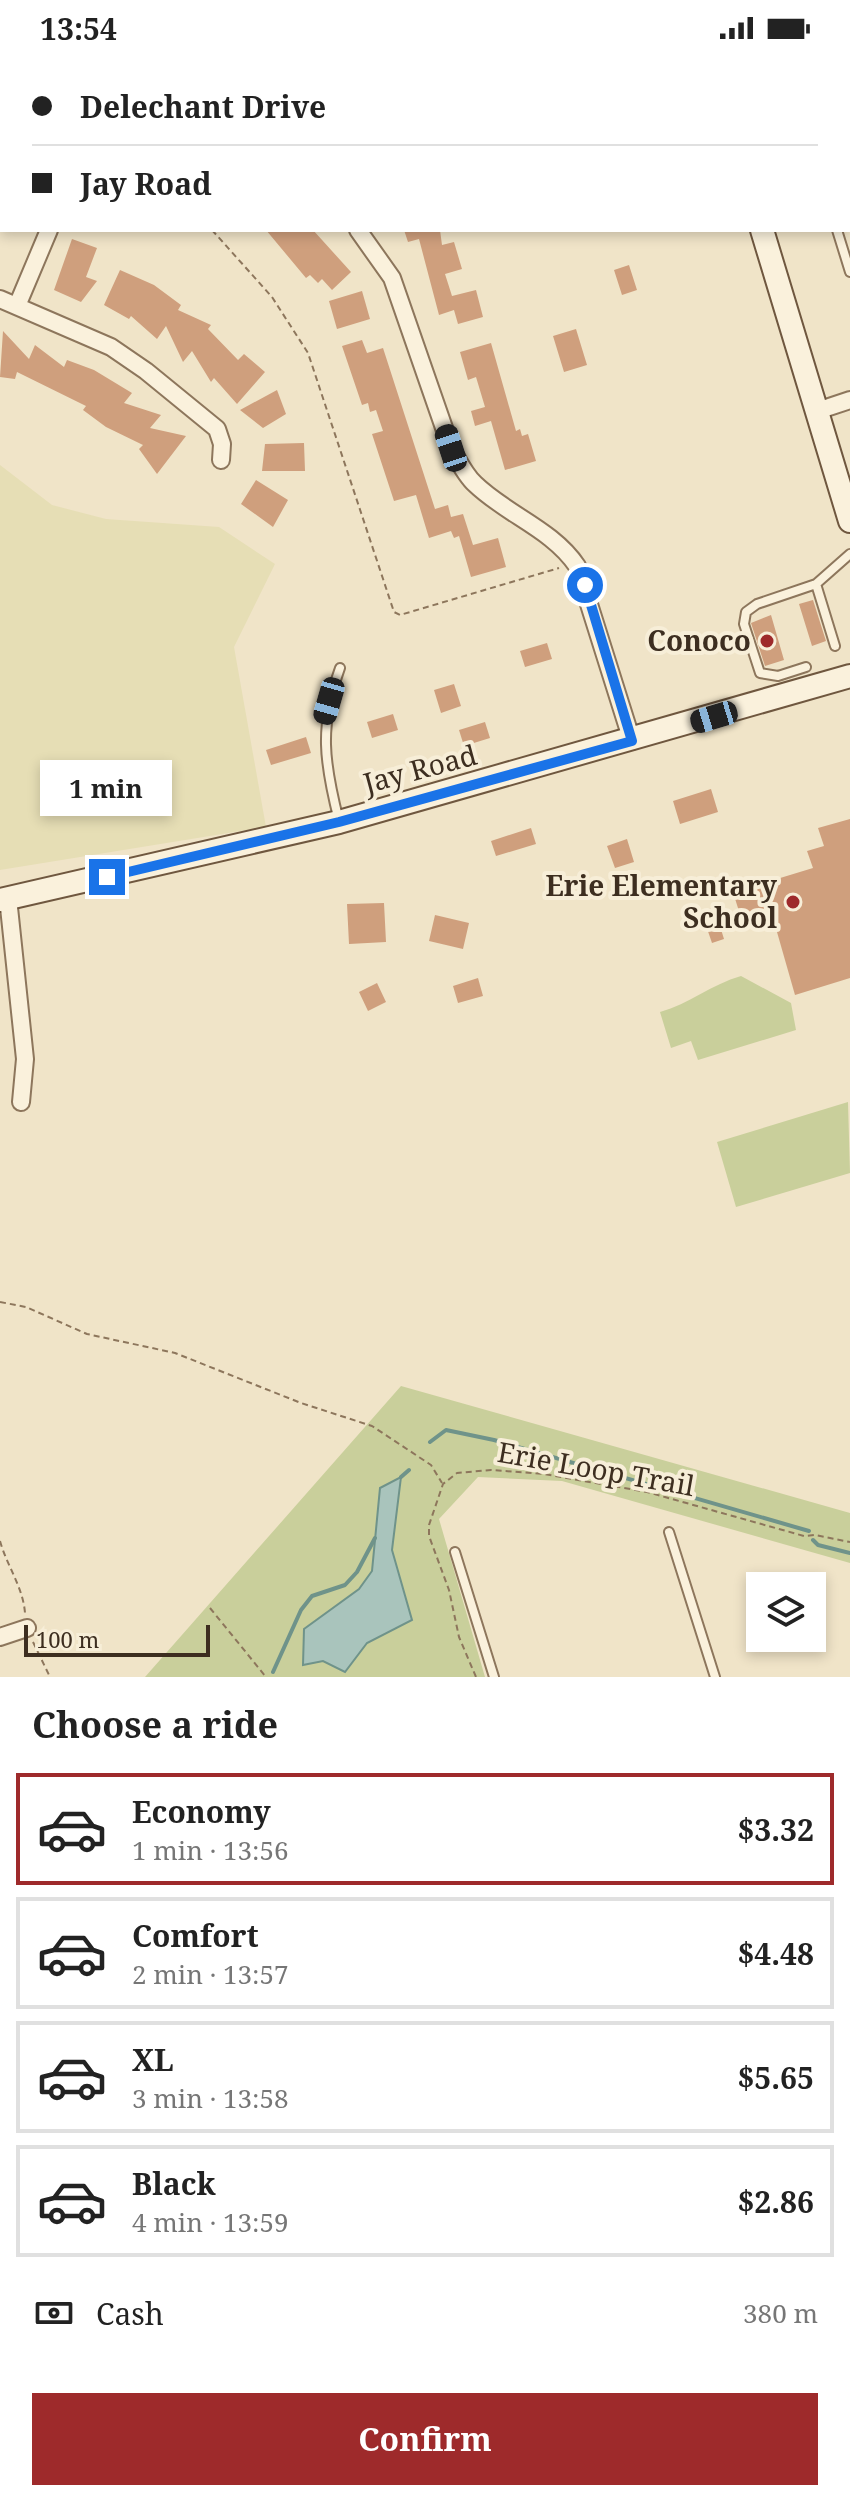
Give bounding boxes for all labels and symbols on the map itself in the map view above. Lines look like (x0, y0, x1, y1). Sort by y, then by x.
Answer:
car (432, 421, 470, 475)
route start (567, 567, 603, 603)
place label: Conoco (647, 621, 751, 659)
marker: Conoco (758, 632, 776, 650)
car (311, 675, 347, 727)
car (688, 699, 740, 735)
street label: Jay Road (358, 735, 481, 802)
callout: 1 min (41, 761, 173, 817)
route end (89, 859, 125, 895)
place label: Erie Elementary School (545, 866, 778, 936)
marker: Erie Elementary School (784, 893, 802, 911)
street label: Erie Loop Trail (495, 1432, 698, 1504)
scale bar (24, 1621, 210, 1657)

